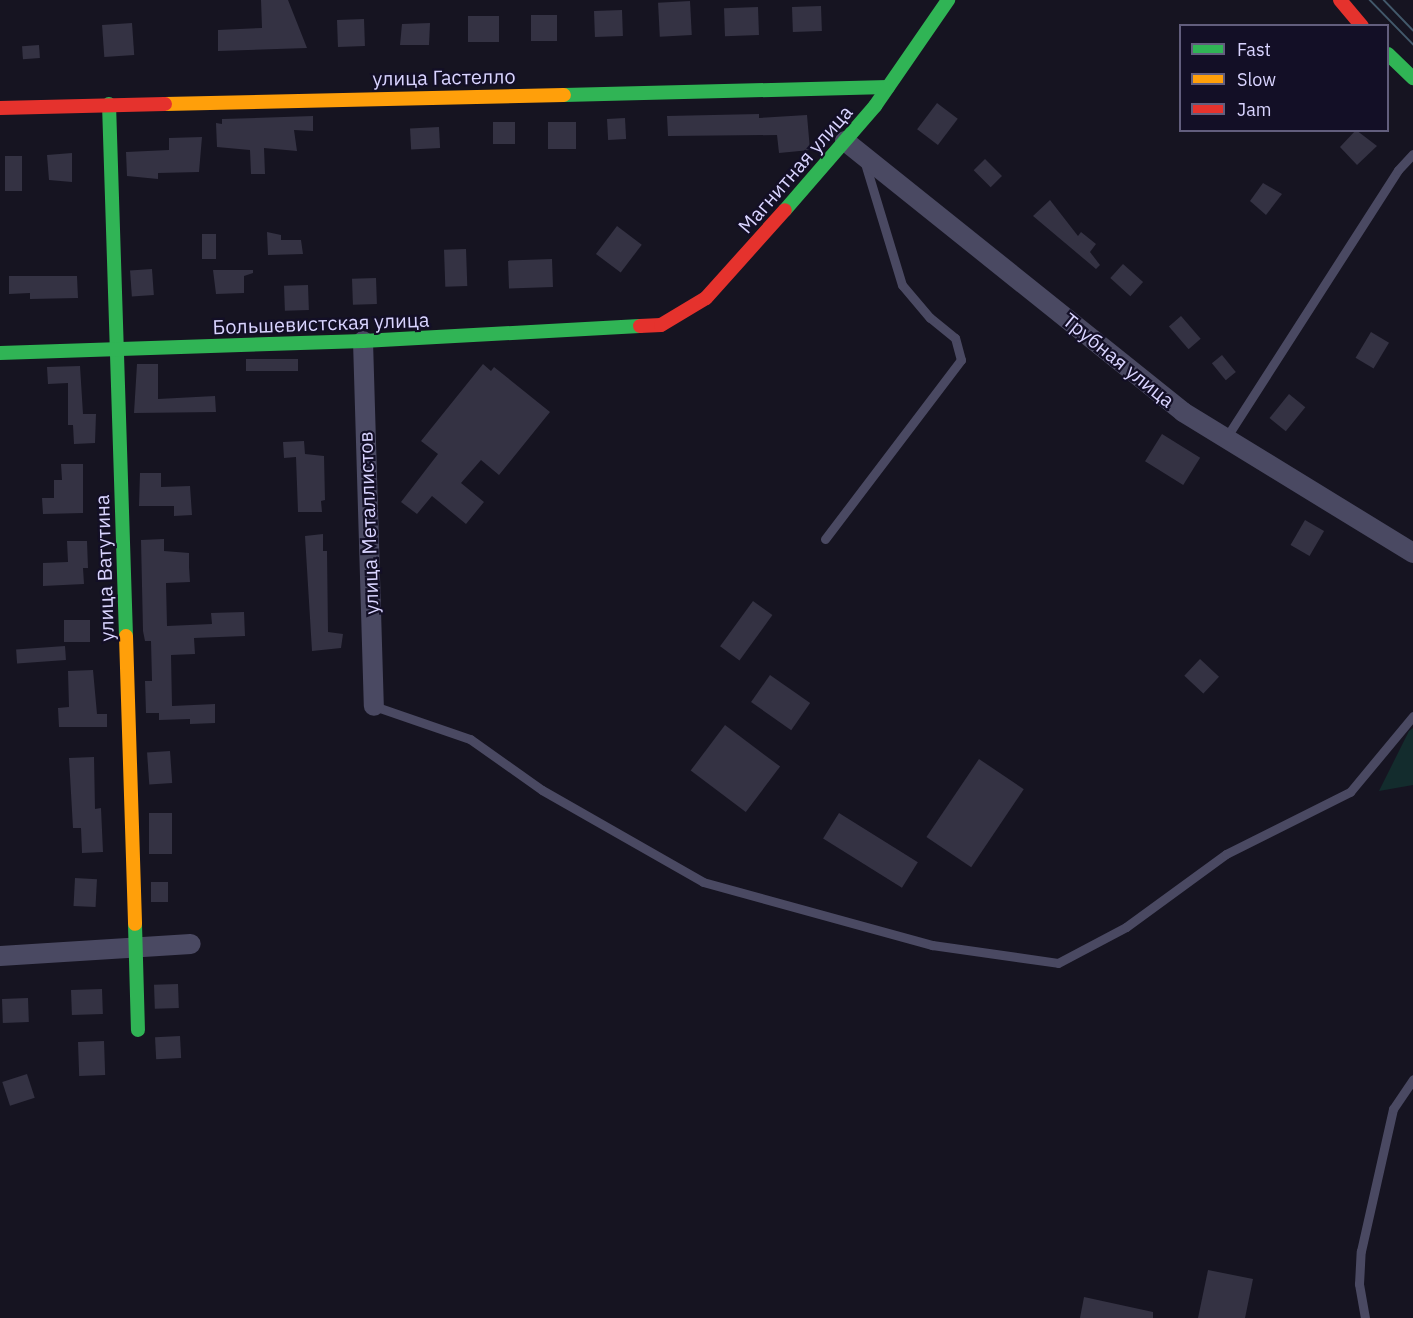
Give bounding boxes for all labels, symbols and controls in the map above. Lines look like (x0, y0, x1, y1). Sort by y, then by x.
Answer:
legend (1179, 24, 1389, 132)
text: Fast (1237, 38, 1271, 61)
street label: улица Гастелло (372, 64, 516, 90)
text: Slow (1237, 68, 1276, 91)
text: Jam (1237, 98, 1272, 121)
street label: Магнитная улица (733, 100, 857, 238)
street label: Большевистская улица (212, 307, 430, 339)
street label: Трубная улица (1058, 308, 1180, 412)
street label: улица Металлистов (353, 431, 383, 615)
street label: улица Ватутина (89, 494, 119, 642)

